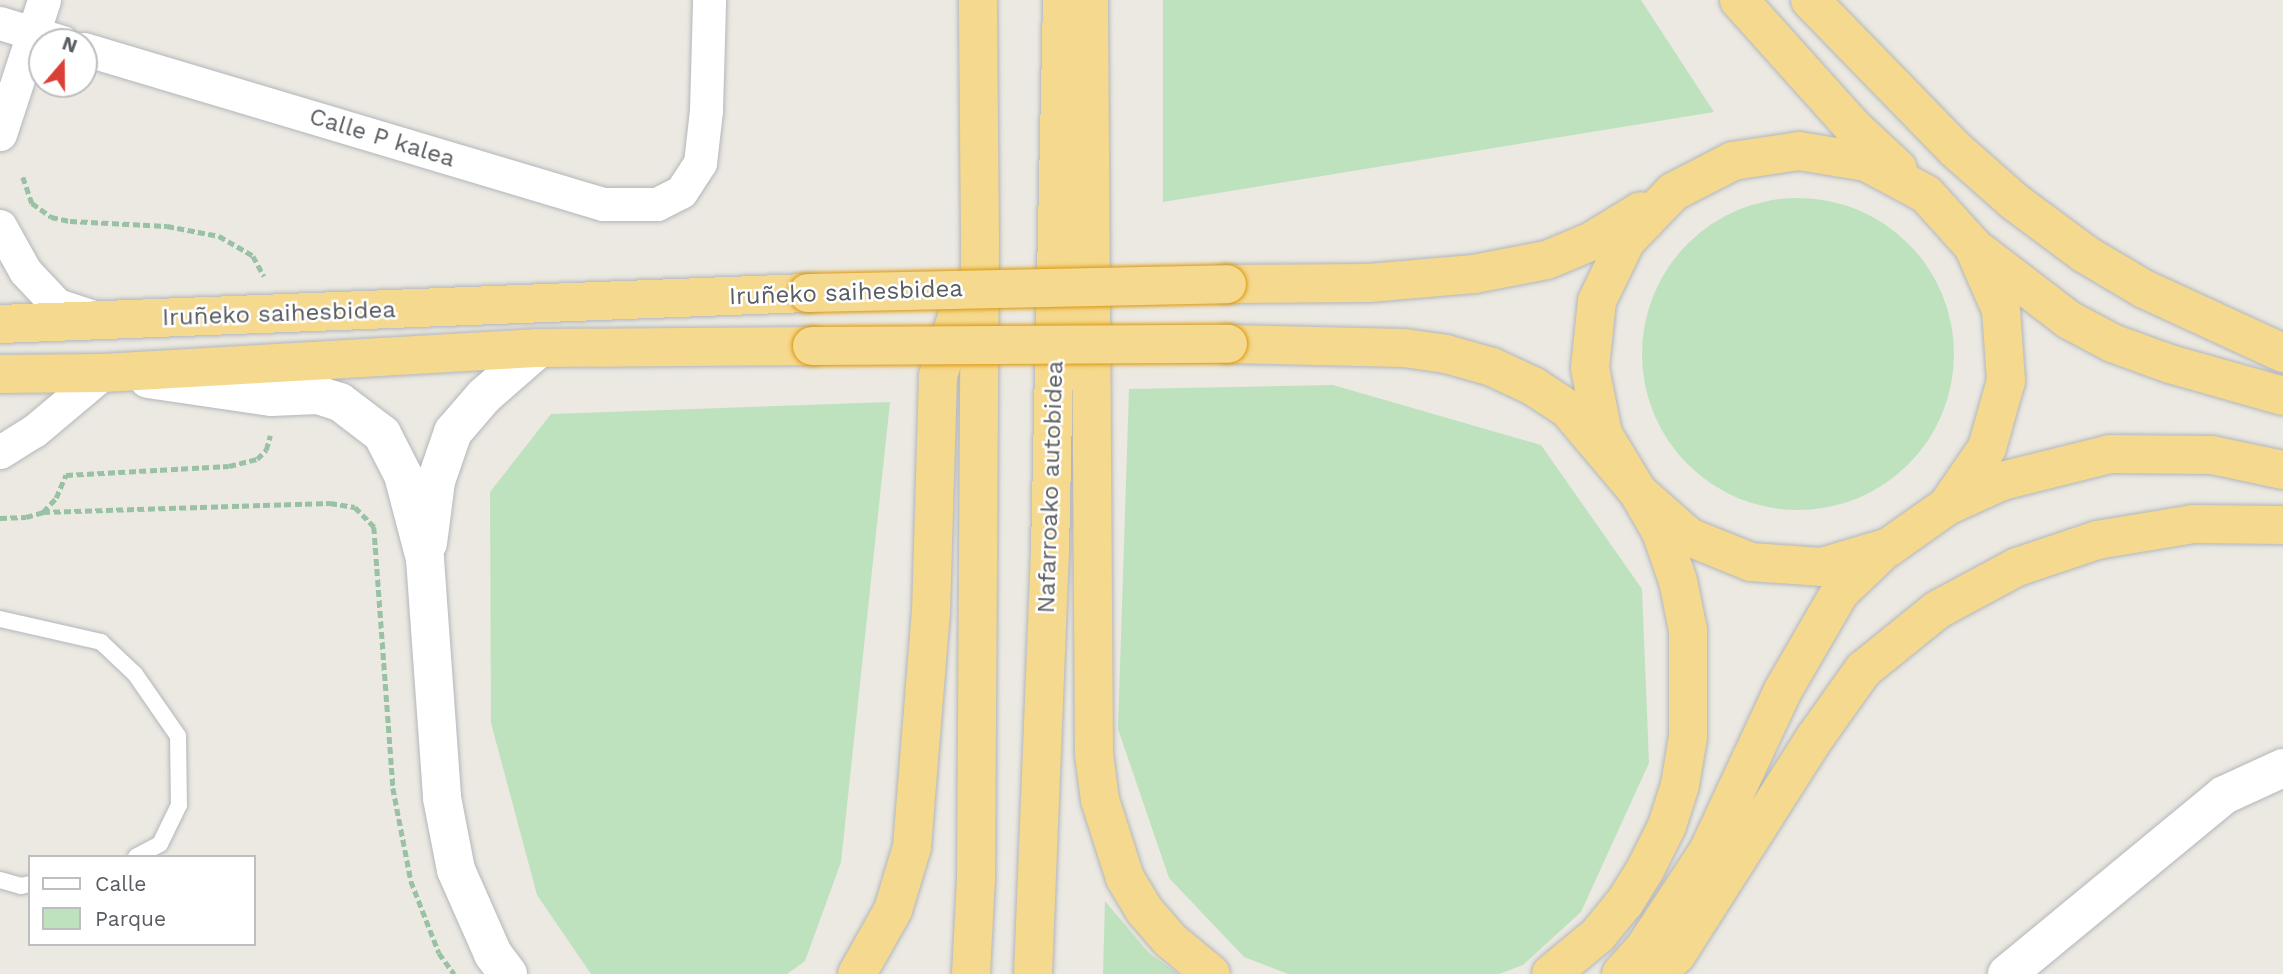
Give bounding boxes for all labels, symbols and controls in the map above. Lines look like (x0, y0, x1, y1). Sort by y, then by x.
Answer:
north arrow (28, 28, 98, 98)
text: N (59, 31, 80, 58)
street label: Calle P kalea (305, 102, 459, 174)
street label: Iruñeko saihesbidea (729, 275, 963, 311)
street label: Iruñeko saihesbidea (162, 296, 396, 332)
street label: Nafarroako autobidea (1032, 360, 1070, 614)
legend (28, 855, 256, 946)
text: Calle (95, 871, 146, 896)
text: Parque (95, 906, 166, 931)

